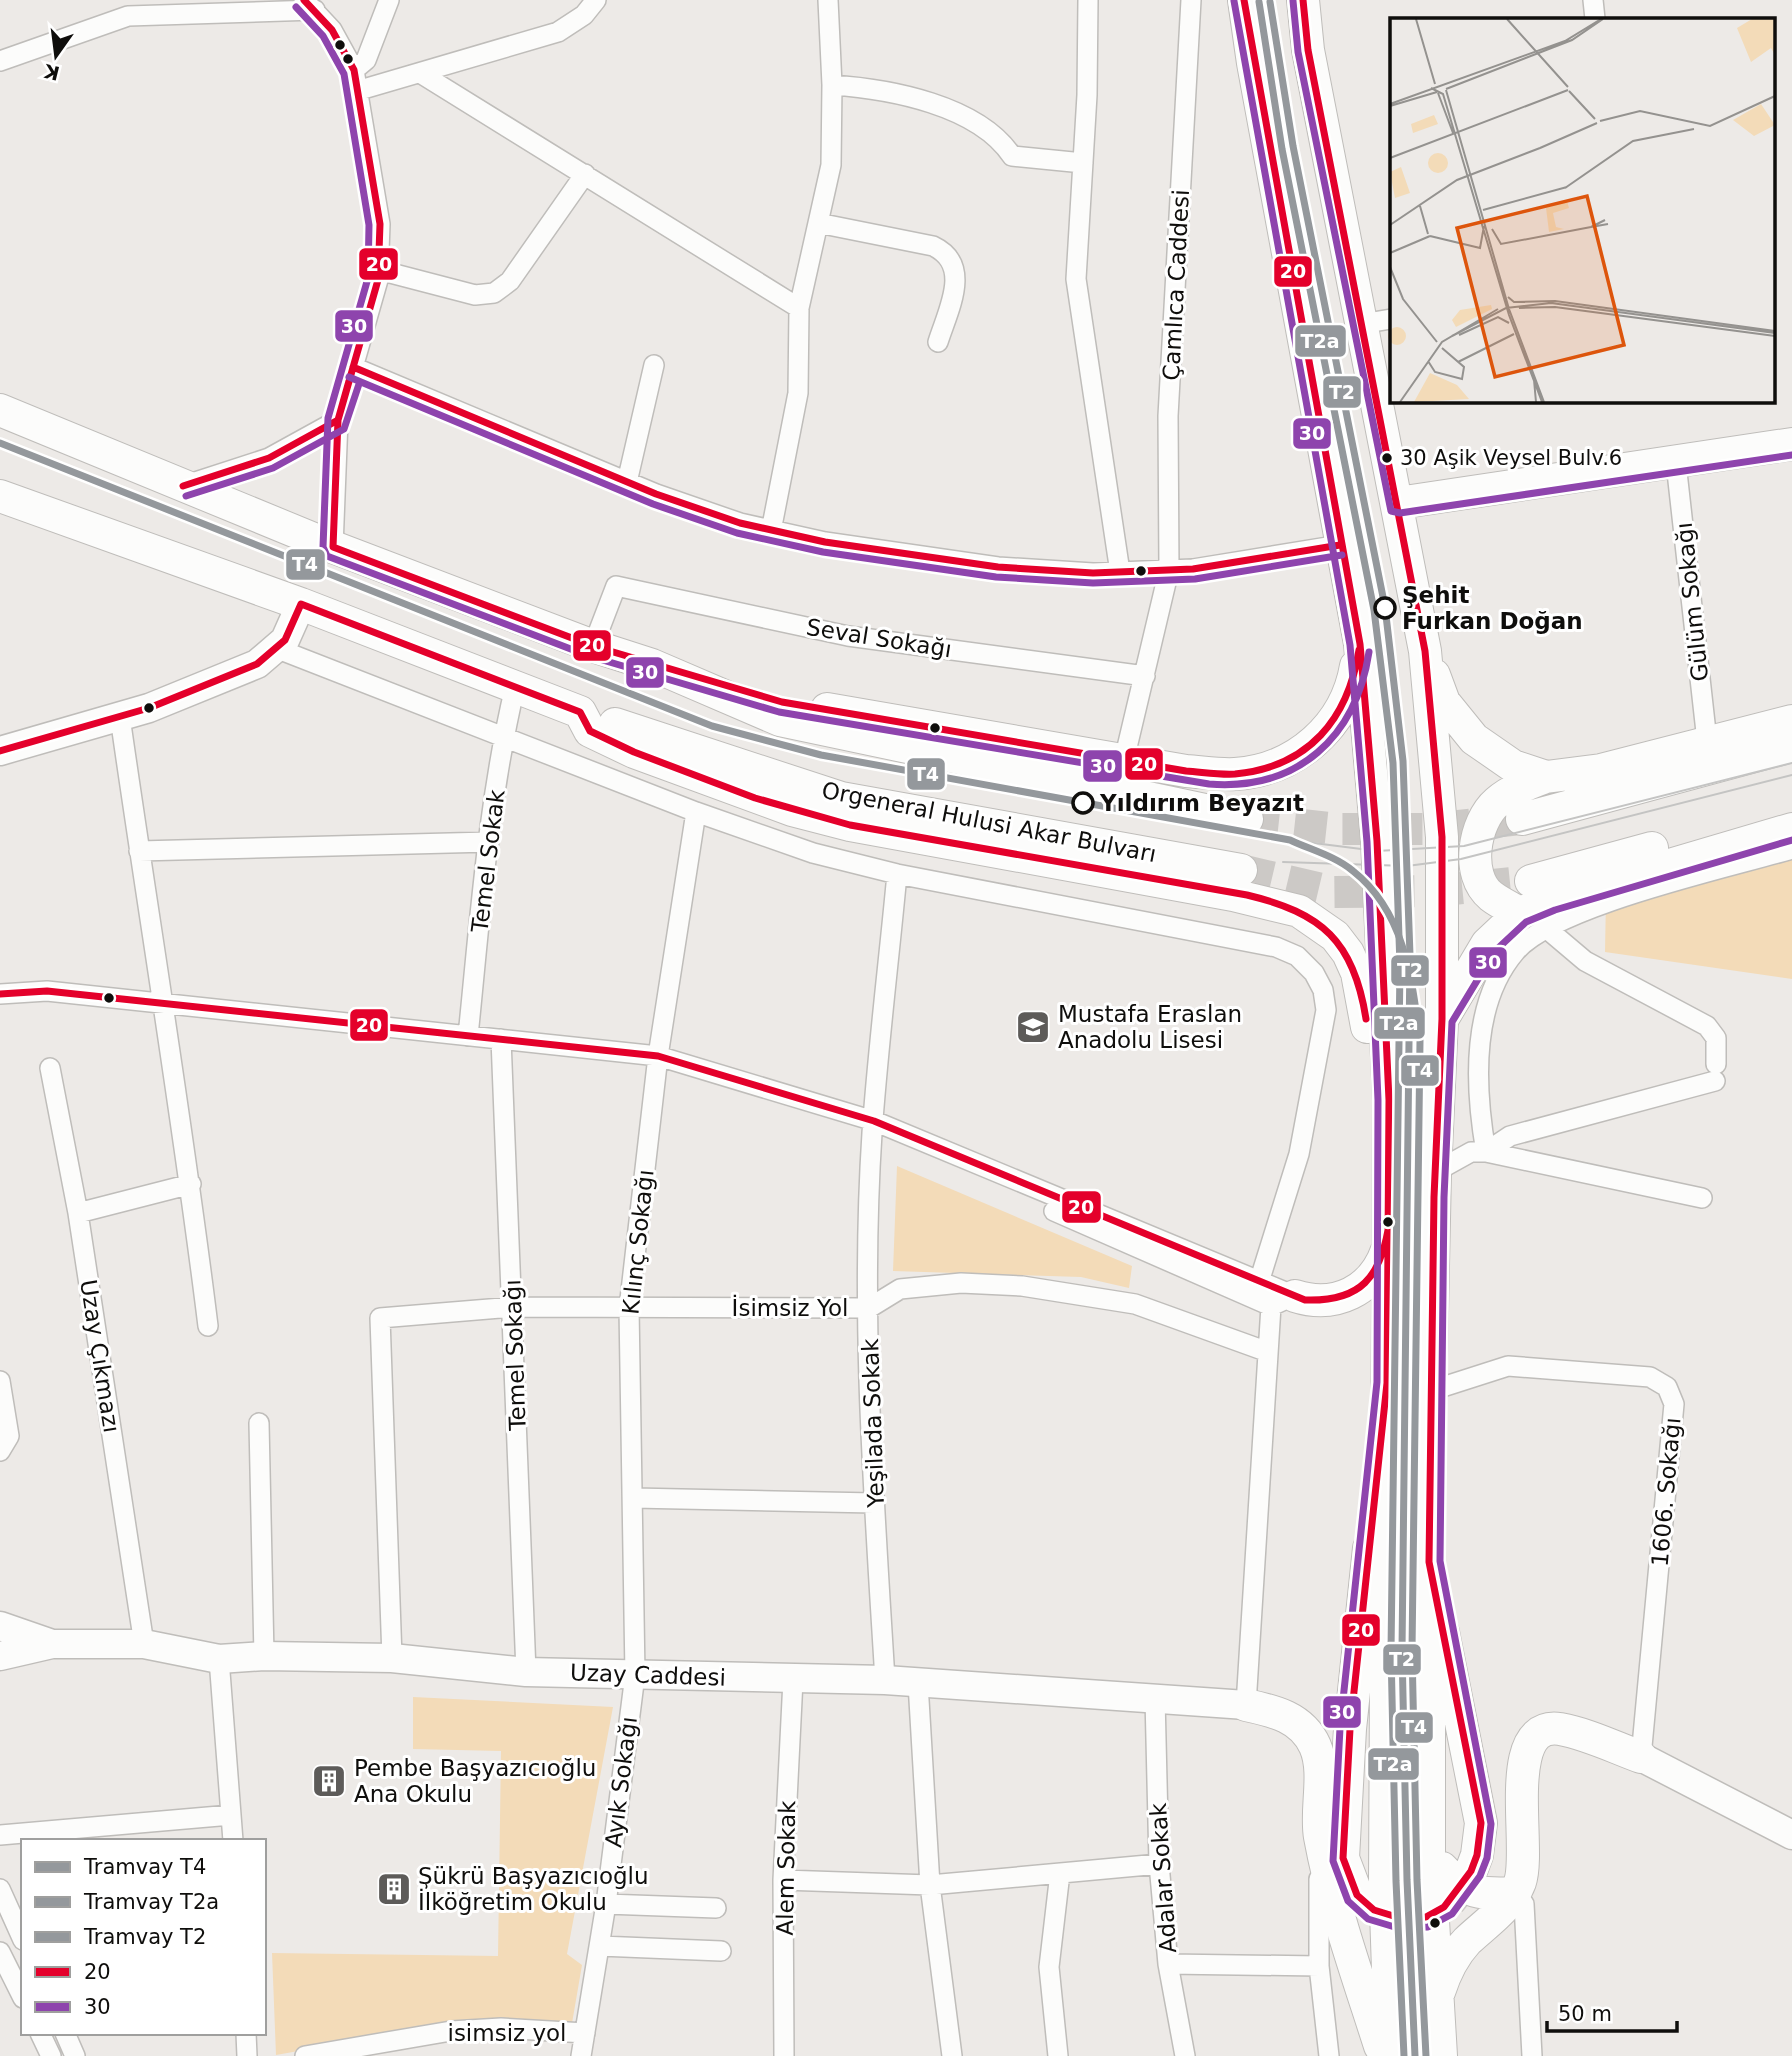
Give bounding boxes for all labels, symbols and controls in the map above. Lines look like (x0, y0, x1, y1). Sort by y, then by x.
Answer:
inset map (1390, 18, 1774, 402)
north arrow (21, 21, 91, 91)
unlabelled marker (333, 38, 347, 52)
unlabelled marker (341, 52, 355, 66)
text: K (41, 60, 62, 85)
street label: Çamlıca Caddesi (1158, 189, 1194, 381)
line badge: 20 (358, 247, 399, 281)
text: 20 (366, 253, 392, 275)
line badge: 20 (1273, 255, 1313, 288)
text: 20 (1280, 260, 1306, 282)
line badge: 30 (334, 309, 374, 343)
text: 30 (341, 315, 367, 337)
line badge: T2a (1294, 324, 1347, 358)
text: T2a (1300, 330, 1340, 352)
line badge: T2 (1322, 375, 1362, 409)
text: T2 (1329, 381, 1355, 403)
line badge: 30 (1292, 417, 1332, 450)
text: 30 (1299, 422, 1325, 444)
place label: 30 Aşik Veysel Bulv.6 (1400, 446, 1622, 470)
marker: 30 Aşik Veysel Bulv.6 (1380, 451, 1394, 465)
street label: Gülüm Sokağı (1671, 521, 1713, 683)
line badge: T4 (285, 548, 326, 581)
text: T4 (292, 553, 318, 575)
unlabelled marker (1134, 564, 1148, 578)
place label: Şehit Furkan Doğan (1402, 582, 1583, 634)
marker: Şehit Furkan Doğan (1374, 597, 1396, 619)
street label: Seval Sokağı (804, 614, 954, 662)
line badge: 20 (572, 629, 612, 662)
text: 20 (579, 634, 605, 656)
line badge: 30 (625, 656, 665, 689)
text: 30 (632, 661, 658, 683)
unlabelled marker (142, 701, 156, 715)
unlabelled marker (928, 721, 942, 735)
line badge: 20 (1124, 747, 1164, 781)
line badge: 30 (1082, 749, 1123, 783)
text: 20 (1131, 753, 1157, 775)
text: 30 (1090, 755, 1116, 777)
line badge: T4 (906, 757, 946, 791)
text: T4 (913, 763, 939, 785)
street label: Orgeneral Hulusi Akar Bulvarı (820, 777, 1158, 867)
street label: Temel Sokak (466, 788, 510, 935)
place label: Yıldırım Beyazıt (1099, 790, 1304, 816)
marker: Yıldırım Beyazıt (1072, 792, 1094, 814)
line badge: 30 (1468, 946, 1508, 979)
text: 30 (1475, 951, 1501, 973)
line badge: T2 (1390, 954, 1430, 987)
text: T2 (1397, 959, 1423, 981)
unlabelled marker (102, 991, 116, 1005)
place label: Mustafa Eraslan Anadolu Lisesi (1058, 1001, 1242, 1053)
line badge: T2a (1373, 1006, 1426, 1040)
line badge: 20 (349, 1008, 389, 1042)
school or university icon: Mustafa Eraslan Anadolu Lisesi (1014, 1008, 1052, 1046)
text: T2a (1379, 1012, 1419, 1034)
text: 20 (356, 1014, 382, 1036)
line badge: T4 (1400, 1054, 1440, 1087)
text: T4 (1407, 1059, 1433, 1081)
street label: Kılınç Sokağı (617, 1168, 659, 1316)
line badge: 20 (1061, 1190, 1102, 1224)
text: 20 (1068, 1196, 1094, 1218)
unlabelled marker (1381, 1215, 1395, 1229)
street label: Uzay Çıkmazı (75, 1278, 125, 1434)
street label: Temel Sokağı (499, 1279, 531, 1432)
street label: İsimsiz Yol (732, 1294, 848, 1321)
street label: Yeşilada Sokak (857, 1337, 889, 1509)
street label: 1606. Sokağı (1647, 1416, 1685, 1568)
line badge: 20 (1341, 1613, 1381, 1647)
text: 20 (1348, 1619, 1374, 1641)
line badge: T2 (1382, 1643, 1422, 1676)
text: T2 (1389, 1648, 1415, 1670)
street label: Uzay Caddesi (570, 1659, 726, 1691)
line badge: 30 (1322, 1695, 1362, 1729)
text: 30 (1329, 1701, 1355, 1723)
line badge: T4 (1394, 1711, 1434, 1744)
street label: Ayık Sokağı (600, 1715, 642, 1849)
text: T4 (1401, 1716, 1427, 1738)
line badge: T2a (1367, 1747, 1420, 1781)
text: T2a (1373, 1753, 1413, 1775)
place label: Pembe Başyazıcıoğlu Ana Okulu (354, 1755, 596, 1807)
building icon: Pembe Başyazıcıoğlu Ana Okulu (310, 1762, 348, 1800)
street label: Alem Sokak (772, 1800, 800, 1936)
street label: Adalar Sokak (1145, 1801, 1181, 1954)
legend (21, 1839, 266, 2035)
text: Tramvay T4 (83, 1855, 206, 1879)
place label: Şükrü Başyazıcıoğlu İlköğretim Okulu (418, 1863, 649, 1915)
building icon: Şükrü Başyazıcıoğlu İlköğretim Okulu (375, 1870, 413, 1908)
text: Tramvay T2a (83, 1890, 219, 1914)
unlabelled marker (1428, 1916, 1442, 1930)
text: Tramvay T2 (83, 1925, 206, 1949)
text: 20 (84, 1960, 111, 1984)
scale bar (1547, 1990, 1676, 2034)
text: 30 (84, 1995, 111, 2019)
text: 50 m (1558, 2002, 1612, 2026)
street label: isimsiz yol (448, 2020, 567, 2046)

